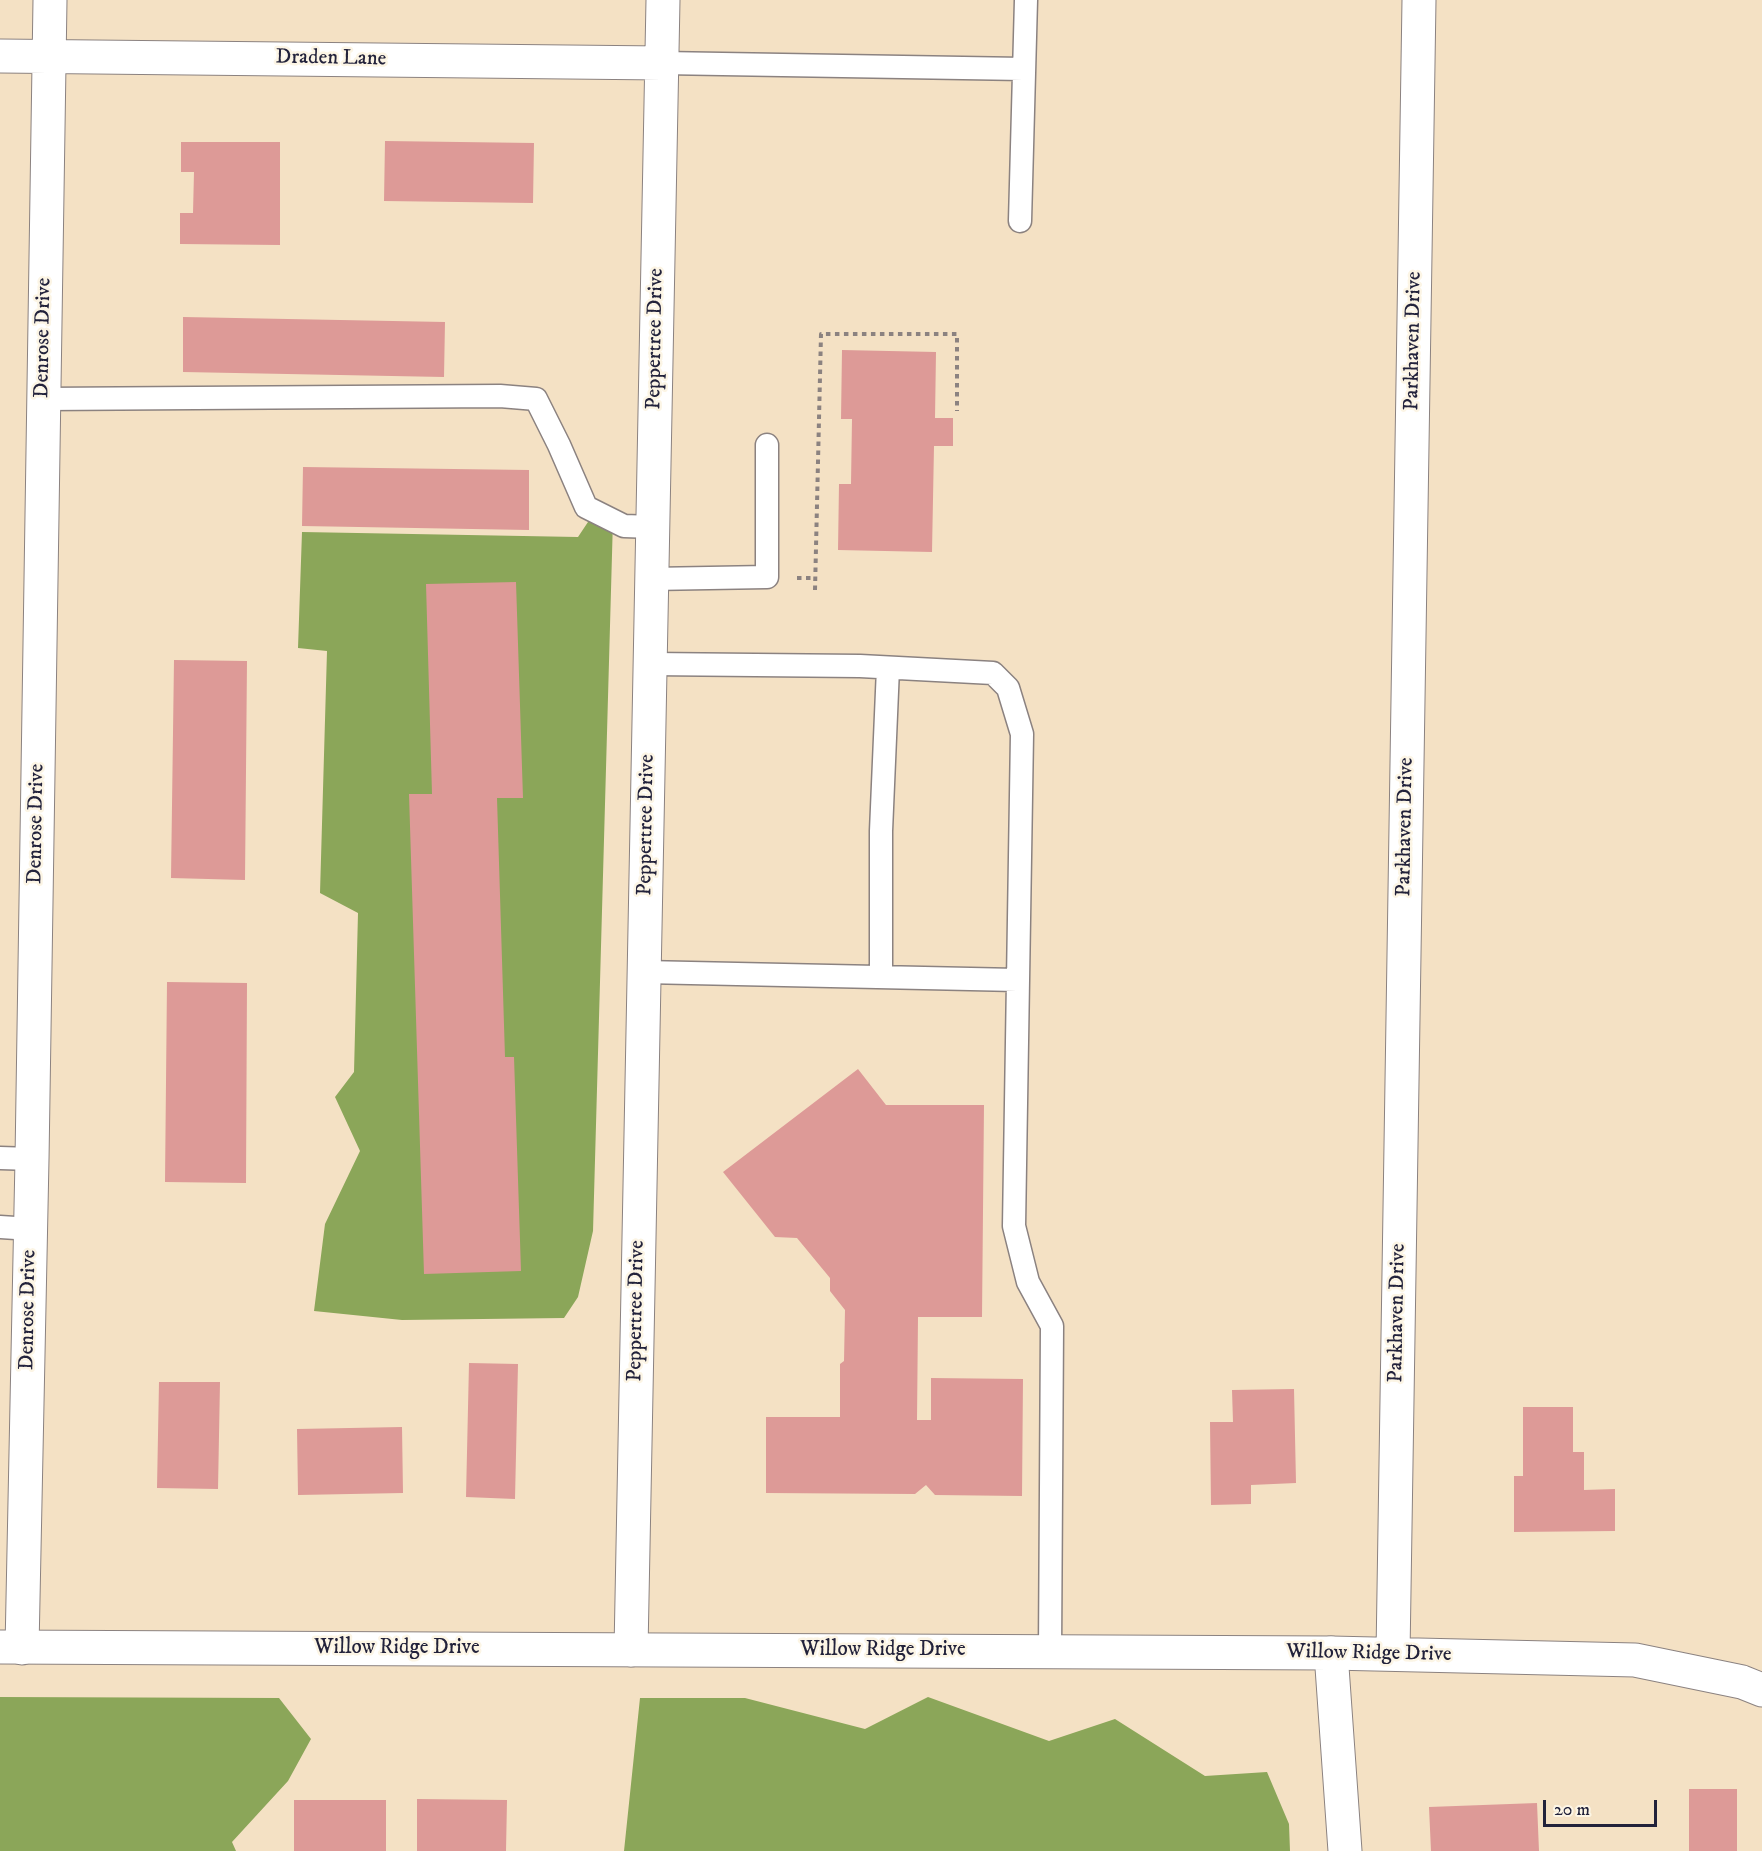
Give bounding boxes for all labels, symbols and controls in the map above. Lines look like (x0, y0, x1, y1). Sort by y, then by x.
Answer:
street label: Draden Lane (275, 45, 387, 73)
street label: Peppertree Drive (642, 268, 670, 410)
street label: Parkhaven Drive (1400, 271, 1428, 411)
street label: Denrose Drive (30, 278, 58, 398)
street label: Peppertree Drive (633, 754, 661, 896)
street label: Parkhaven Drive (1392, 757, 1420, 897)
street label: Denrose Drive (23, 764, 51, 884)
street label: Peppertree Drive (623, 1240, 651, 1382)
street label: Parkhaven Drive (1384, 1243, 1412, 1383)
street label: Denrose Drive (15, 1250, 43, 1370)
street label: Willow Ridge Drive (314, 1636, 480, 1662)
street label: Willow Ridge Drive (800, 1638, 966, 1664)
street label: Willow Ridge Drive (1286, 1640, 1452, 1668)
scale bar (1546, 1788, 1660, 1826)
text: 20 m (1554, 1799, 1590, 1821)

